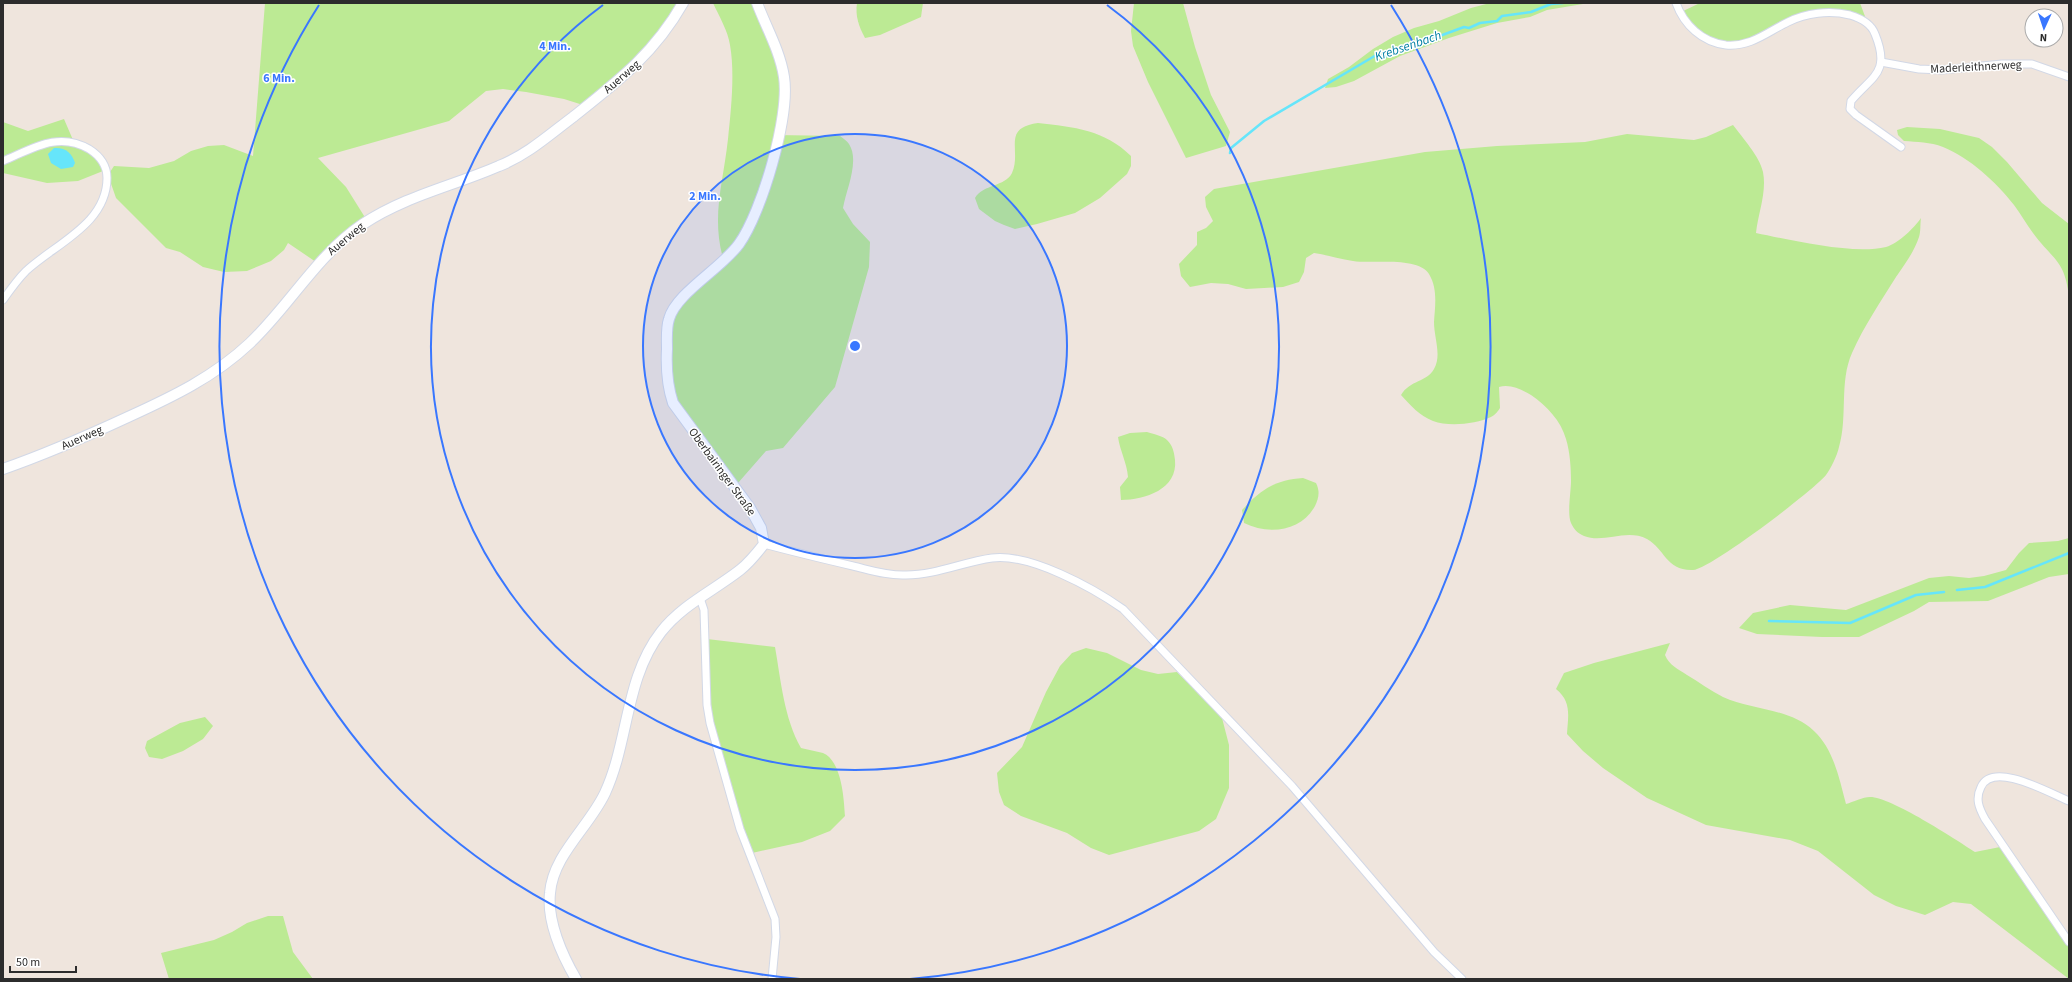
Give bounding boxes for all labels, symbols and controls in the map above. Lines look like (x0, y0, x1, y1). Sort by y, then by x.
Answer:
north arrow (2024, 8, 2064, 48)
water label: Krebsenbach (1372, 26, 1444, 66)
text: N (2039, 30, 2048, 45)
text: 4 Min. (539, 38, 571, 55)
street label: Auerweg (600, 56, 644, 98)
street label: Maderleithnerweg (1930, 56, 2022, 78)
text: 6 Min. (263, 70, 295, 87)
text: 2 Min. (689, 188, 721, 205)
street label: Auerweg (324, 218, 368, 260)
centre of rings (848, 339, 862, 353)
street label: Auerweg (59, 421, 105, 455)
street label: Oberbairinger Straße (684, 424, 760, 520)
scale bar (10, 948, 76, 974)
text: 50 m (16, 954, 40, 971)

